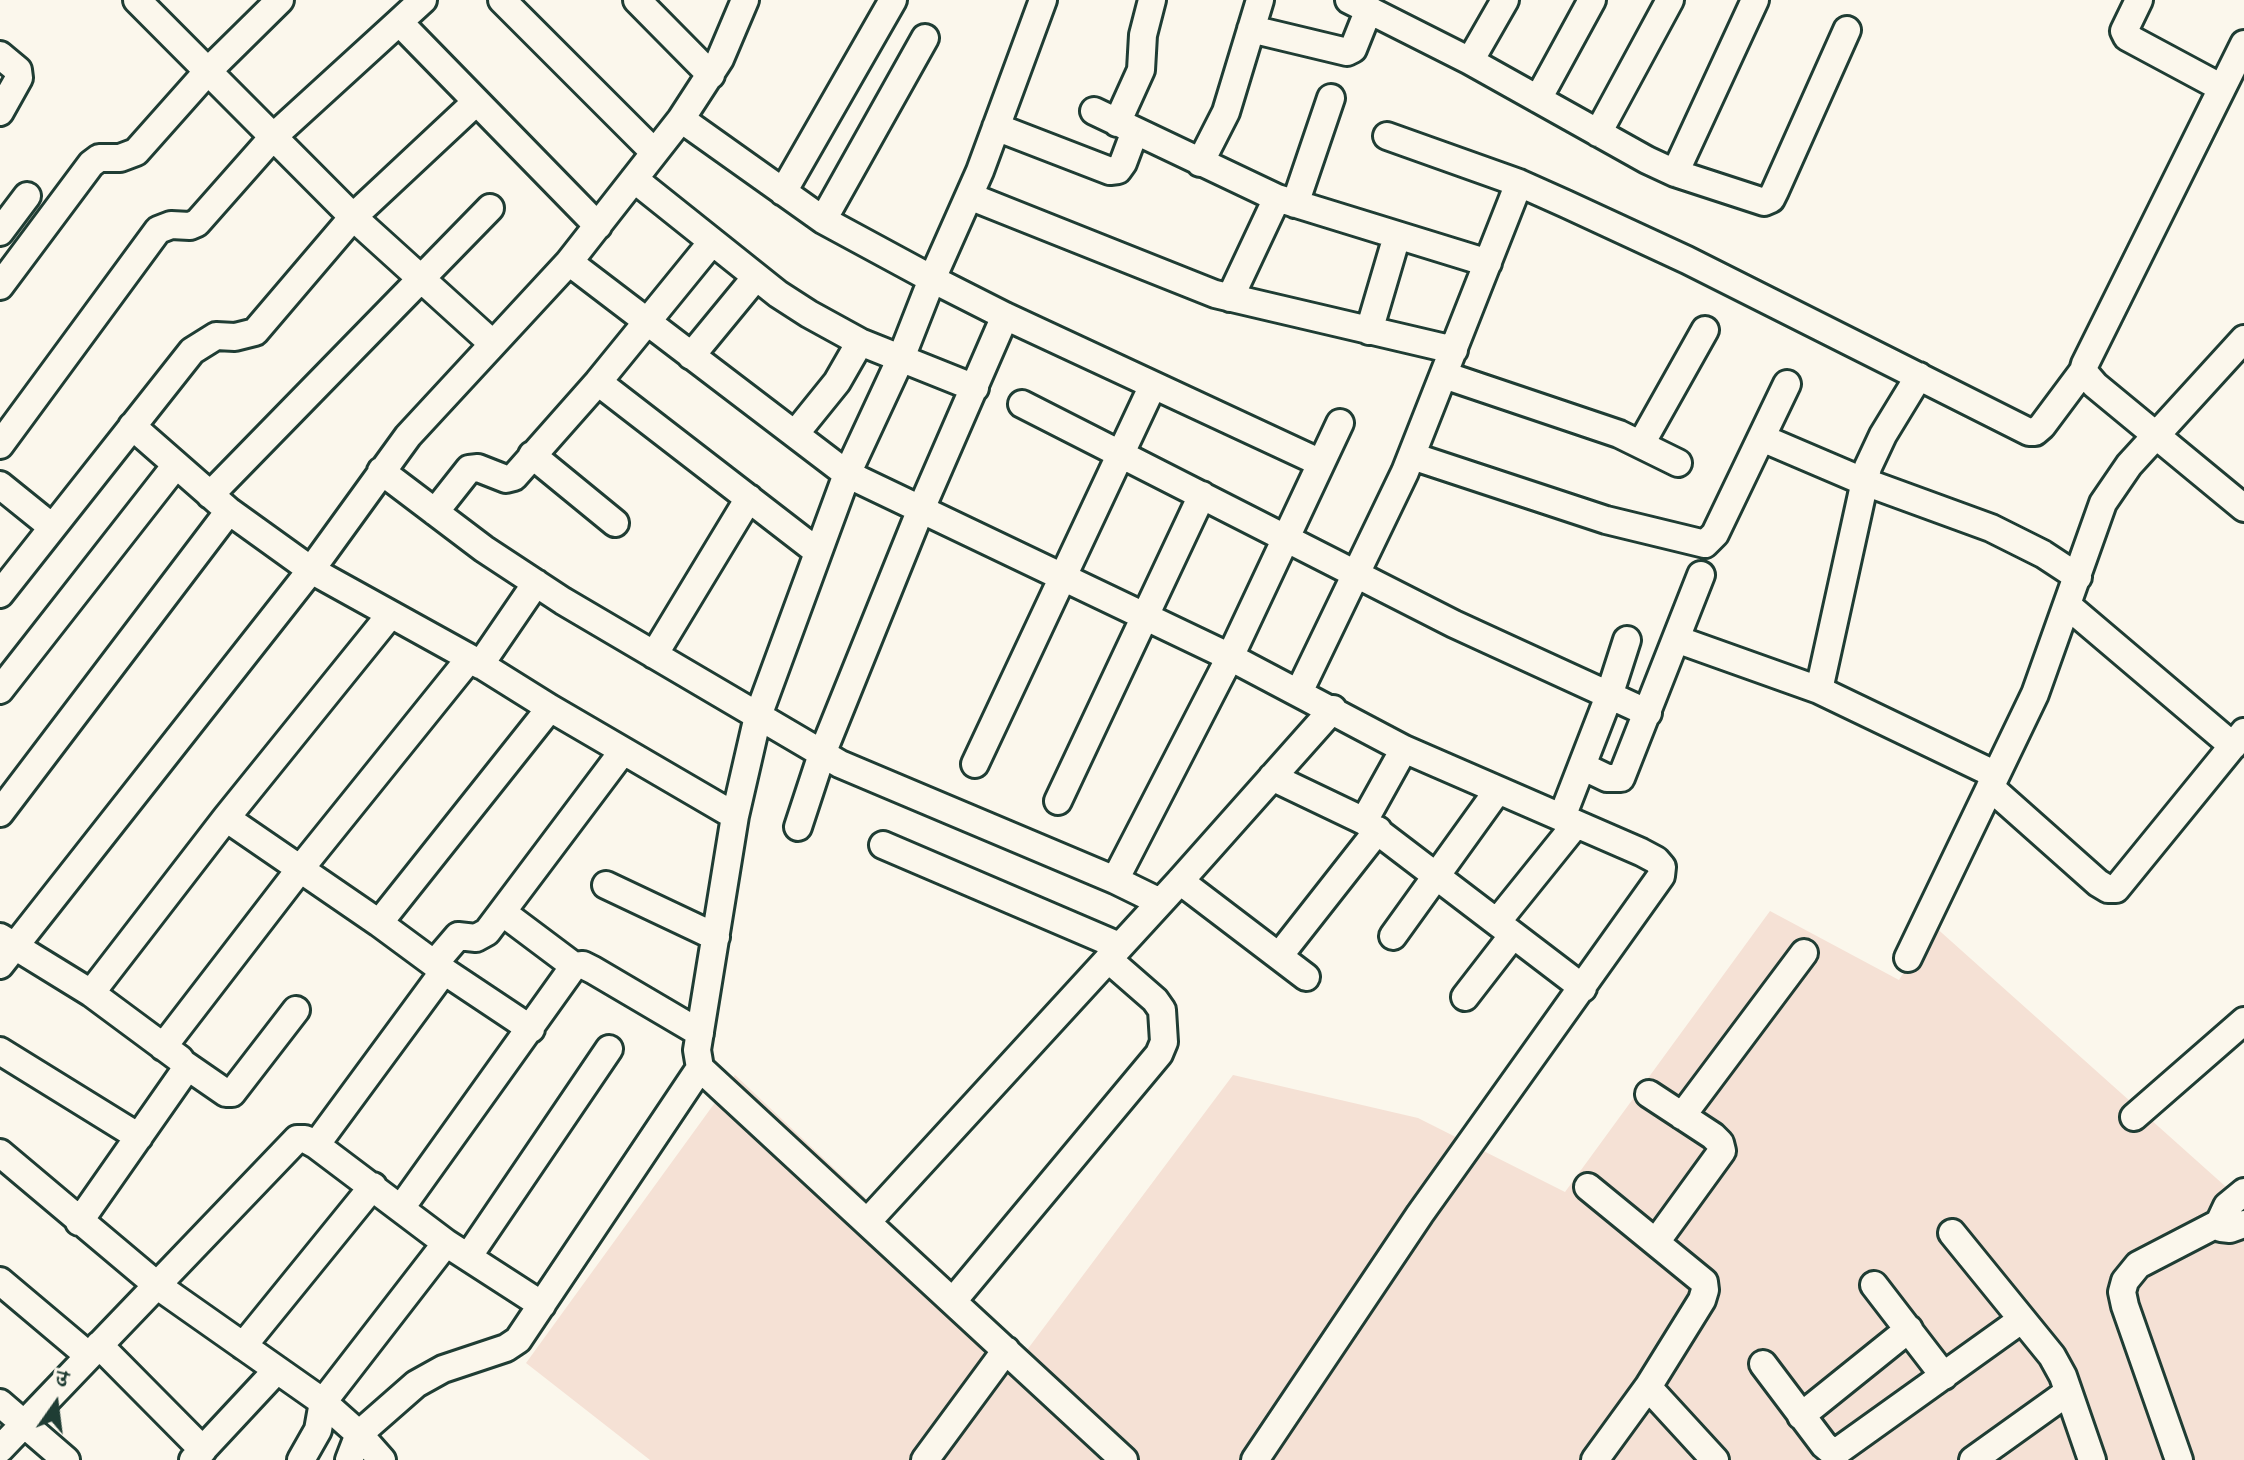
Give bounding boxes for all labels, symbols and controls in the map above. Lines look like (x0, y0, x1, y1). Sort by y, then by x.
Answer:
north arrow (16, 1364, 96, 1444)
text: उ (52, 1364, 72, 1397)

